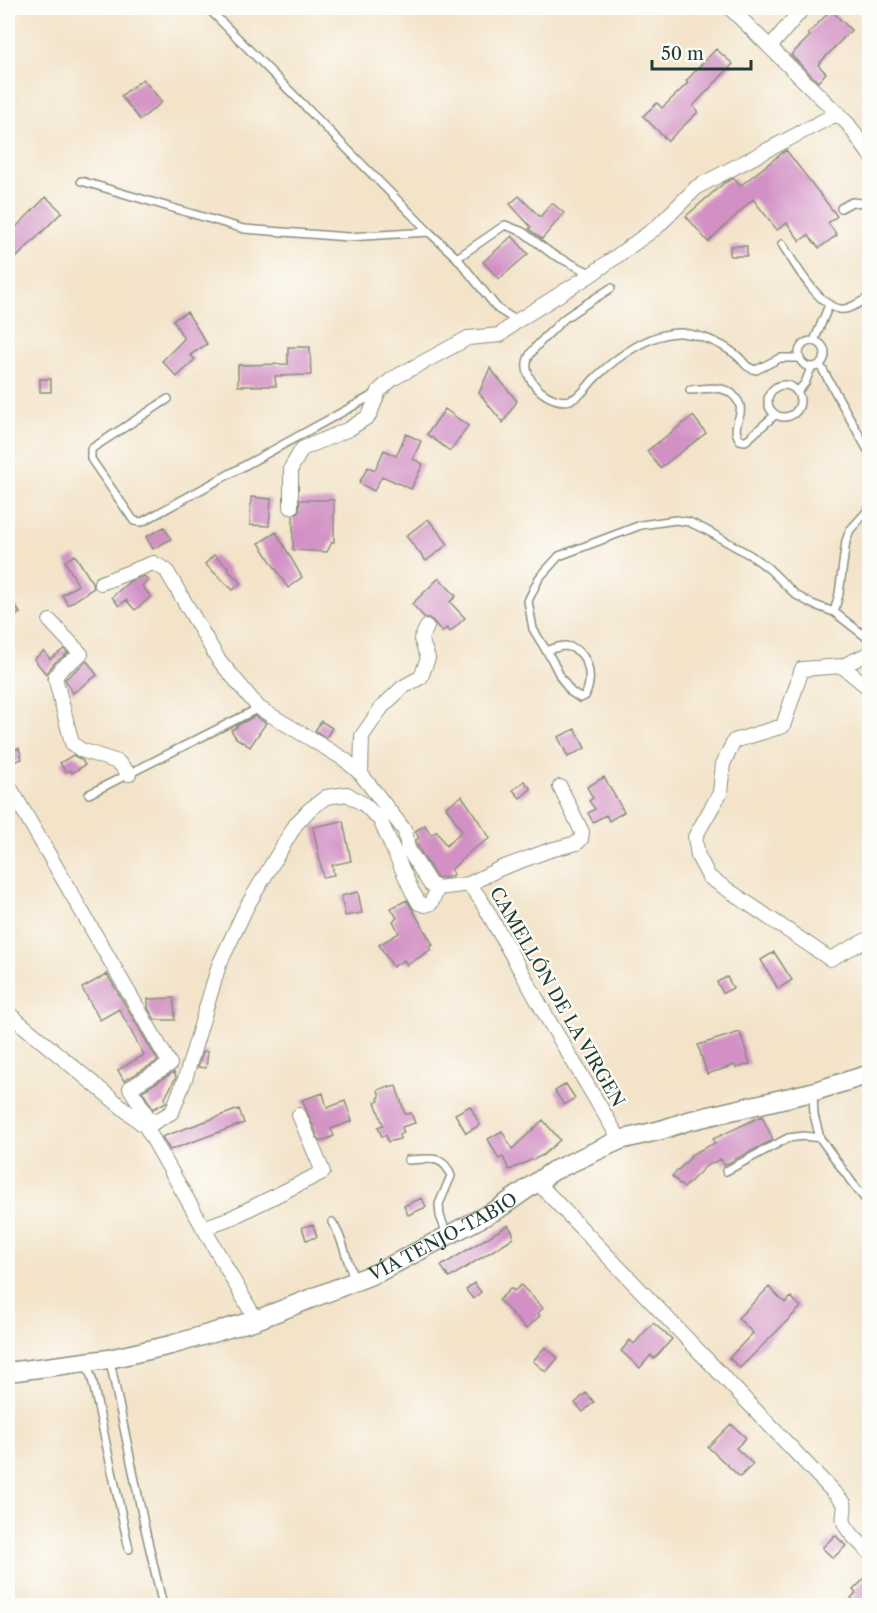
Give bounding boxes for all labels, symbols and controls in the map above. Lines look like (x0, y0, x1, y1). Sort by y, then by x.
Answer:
scale bar (652, 33, 751, 71)
text: 50 m (661, 43, 704, 65)
street label: CAMELLÓN DE LA VIRGEN (485, 883, 630, 1111)
street label: VÍA TENJO-TABIO (365, 1188, 522, 1286)

